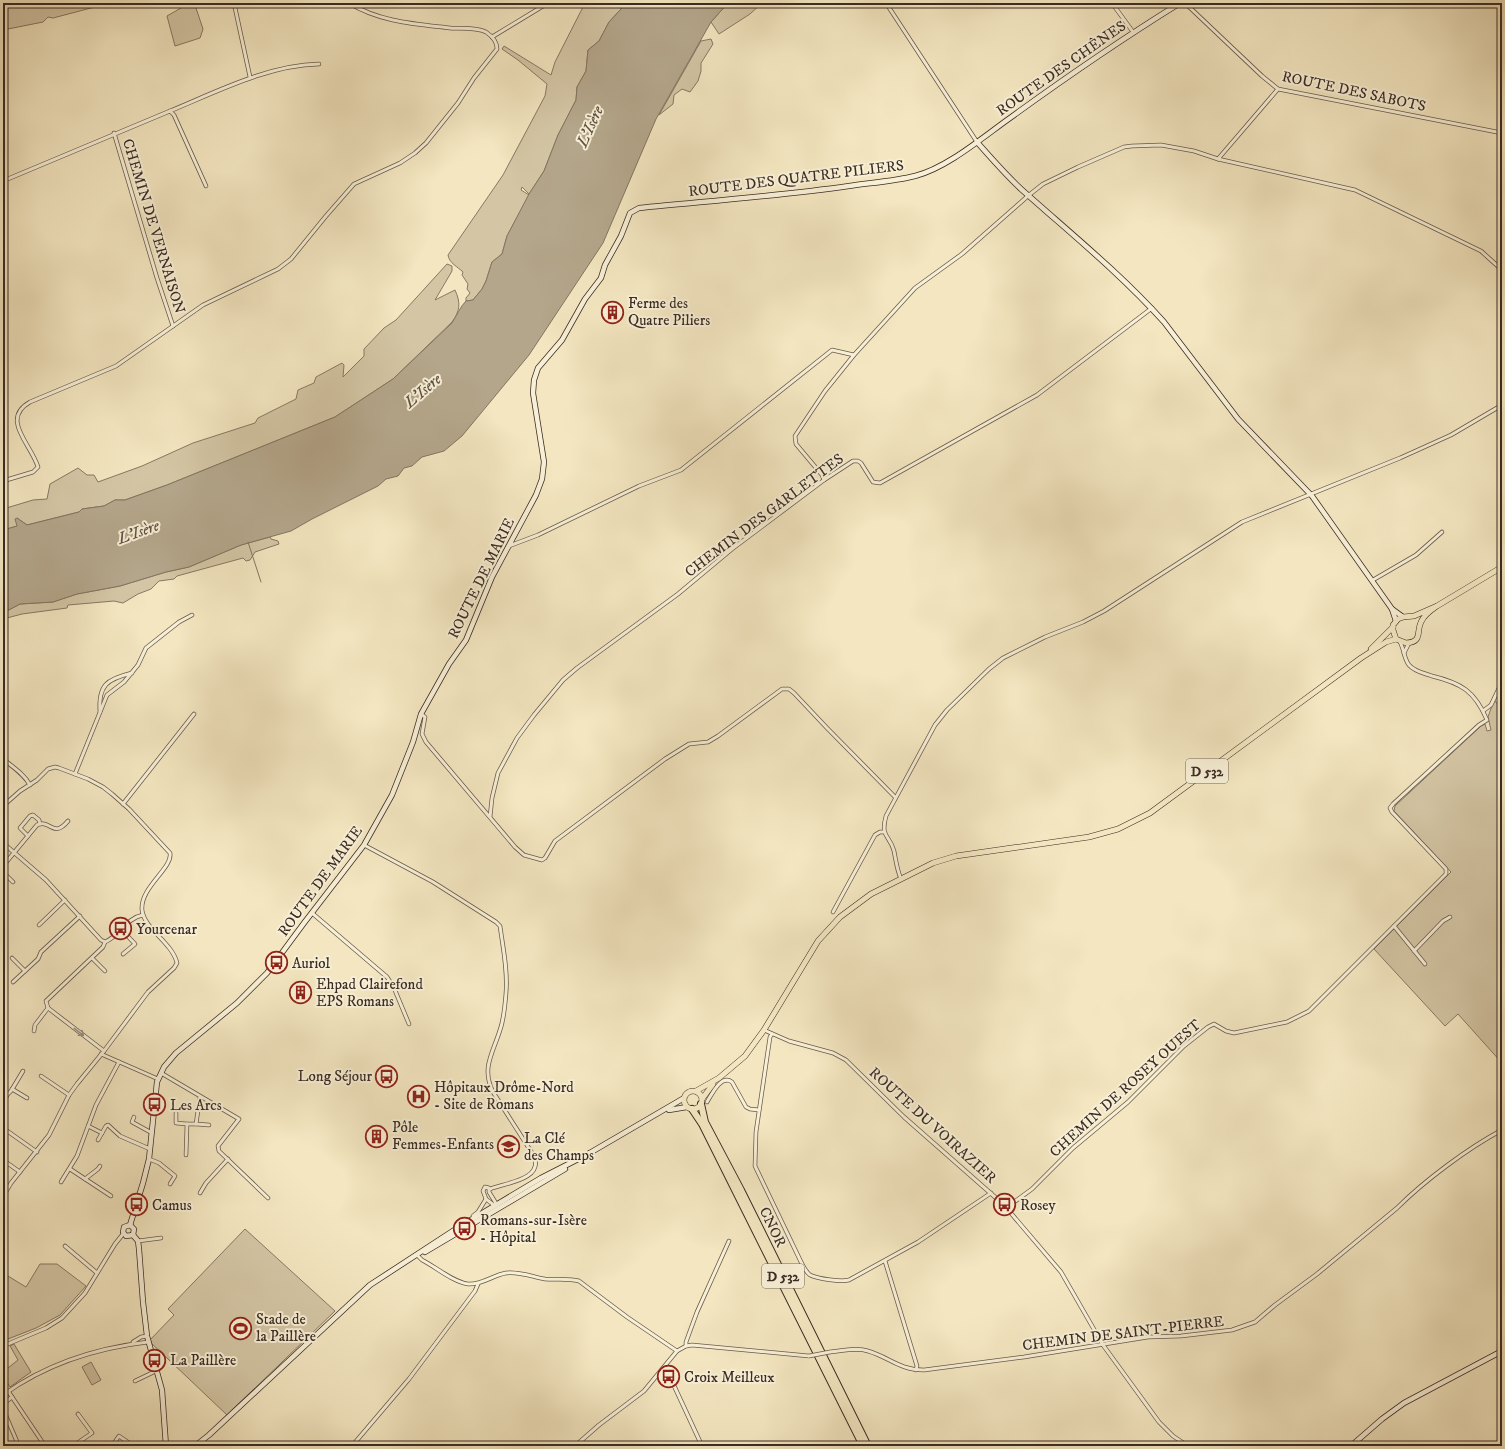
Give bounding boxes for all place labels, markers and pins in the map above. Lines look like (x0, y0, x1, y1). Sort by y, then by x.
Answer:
place label: Ferme des Quatre Piliers (628, 294, 710, 330)
building icon: Ferme des Quatre Piliers (599, 299, 625, 325)
bus stop icon: Yourcenar (108, 916, 134, 942)
place label: Yourcenar (136, 920, 197, 939)
bus stop icon: Auriol (263, 950, 289, 976)
place label: Auriol (292, 954, 330, 973)
place label: Ehpad Clairefond EPS Romans (316, 975, 423, 1011)
building icon: Ehpad Clairefond EPS Romans (287, 980, 313, 1006)
bus stop icon: Long Séjour (374, 1063, 400, 1089)
place label: Long Séjour (298, 1067, 372, 1086)
place label: Hôpitaux Drôme-Nord - Site de Romans (434, 1078, 574, 1114)
hospital icon: Hôpitaux Drôme-Nord - Site de Romans (406, 1083, 432, 1109)
bus stop icon: Les Arcs (142, 1092, 168, 1118)
place label: Les Arcs (170, 1096, 222, 1115)
place label: Pôle Femmes-Enfants (392, 1118, 494, 1154)
building icon: Pôle Femmes-Enfants (363, 1123, 389, 1149)
place label: La Clé des Champs (524, 1129, 594, 1165)
school or university icon: La Clé des Champs (496, 1134, 522, 1160)
bus stop icon: Camus (123, 1192, 149, 1218)
bus stop icon: Rosey (991, 1192, 1017, 1218)
place label: Camus (152, 1196, 192, 1215)
place label: Rosey (1020, 1196, 1056, 1215)
place label: Romans-sur-Isère - Hôpital (480, 1211, 587, 1247)
bus stop icon: Romans-sur-Isère - Hôpital (451, 1216, 477, 1242)
place label: Stade de la Paillère (256, 1310, 316, 1346)
sports icon: Stade de la Paillère (227, 1315, 253, 1341)
bus stop icon: La Paillère (141, 1347, 167, 1373)
place label: La Paillère (170, 1351, 236, 1370)
bus stop icon: Croix Meilleux (656, 1364, 682, 1390)
place label: Croix Meilleux (684, 1368, 775, 1387)

